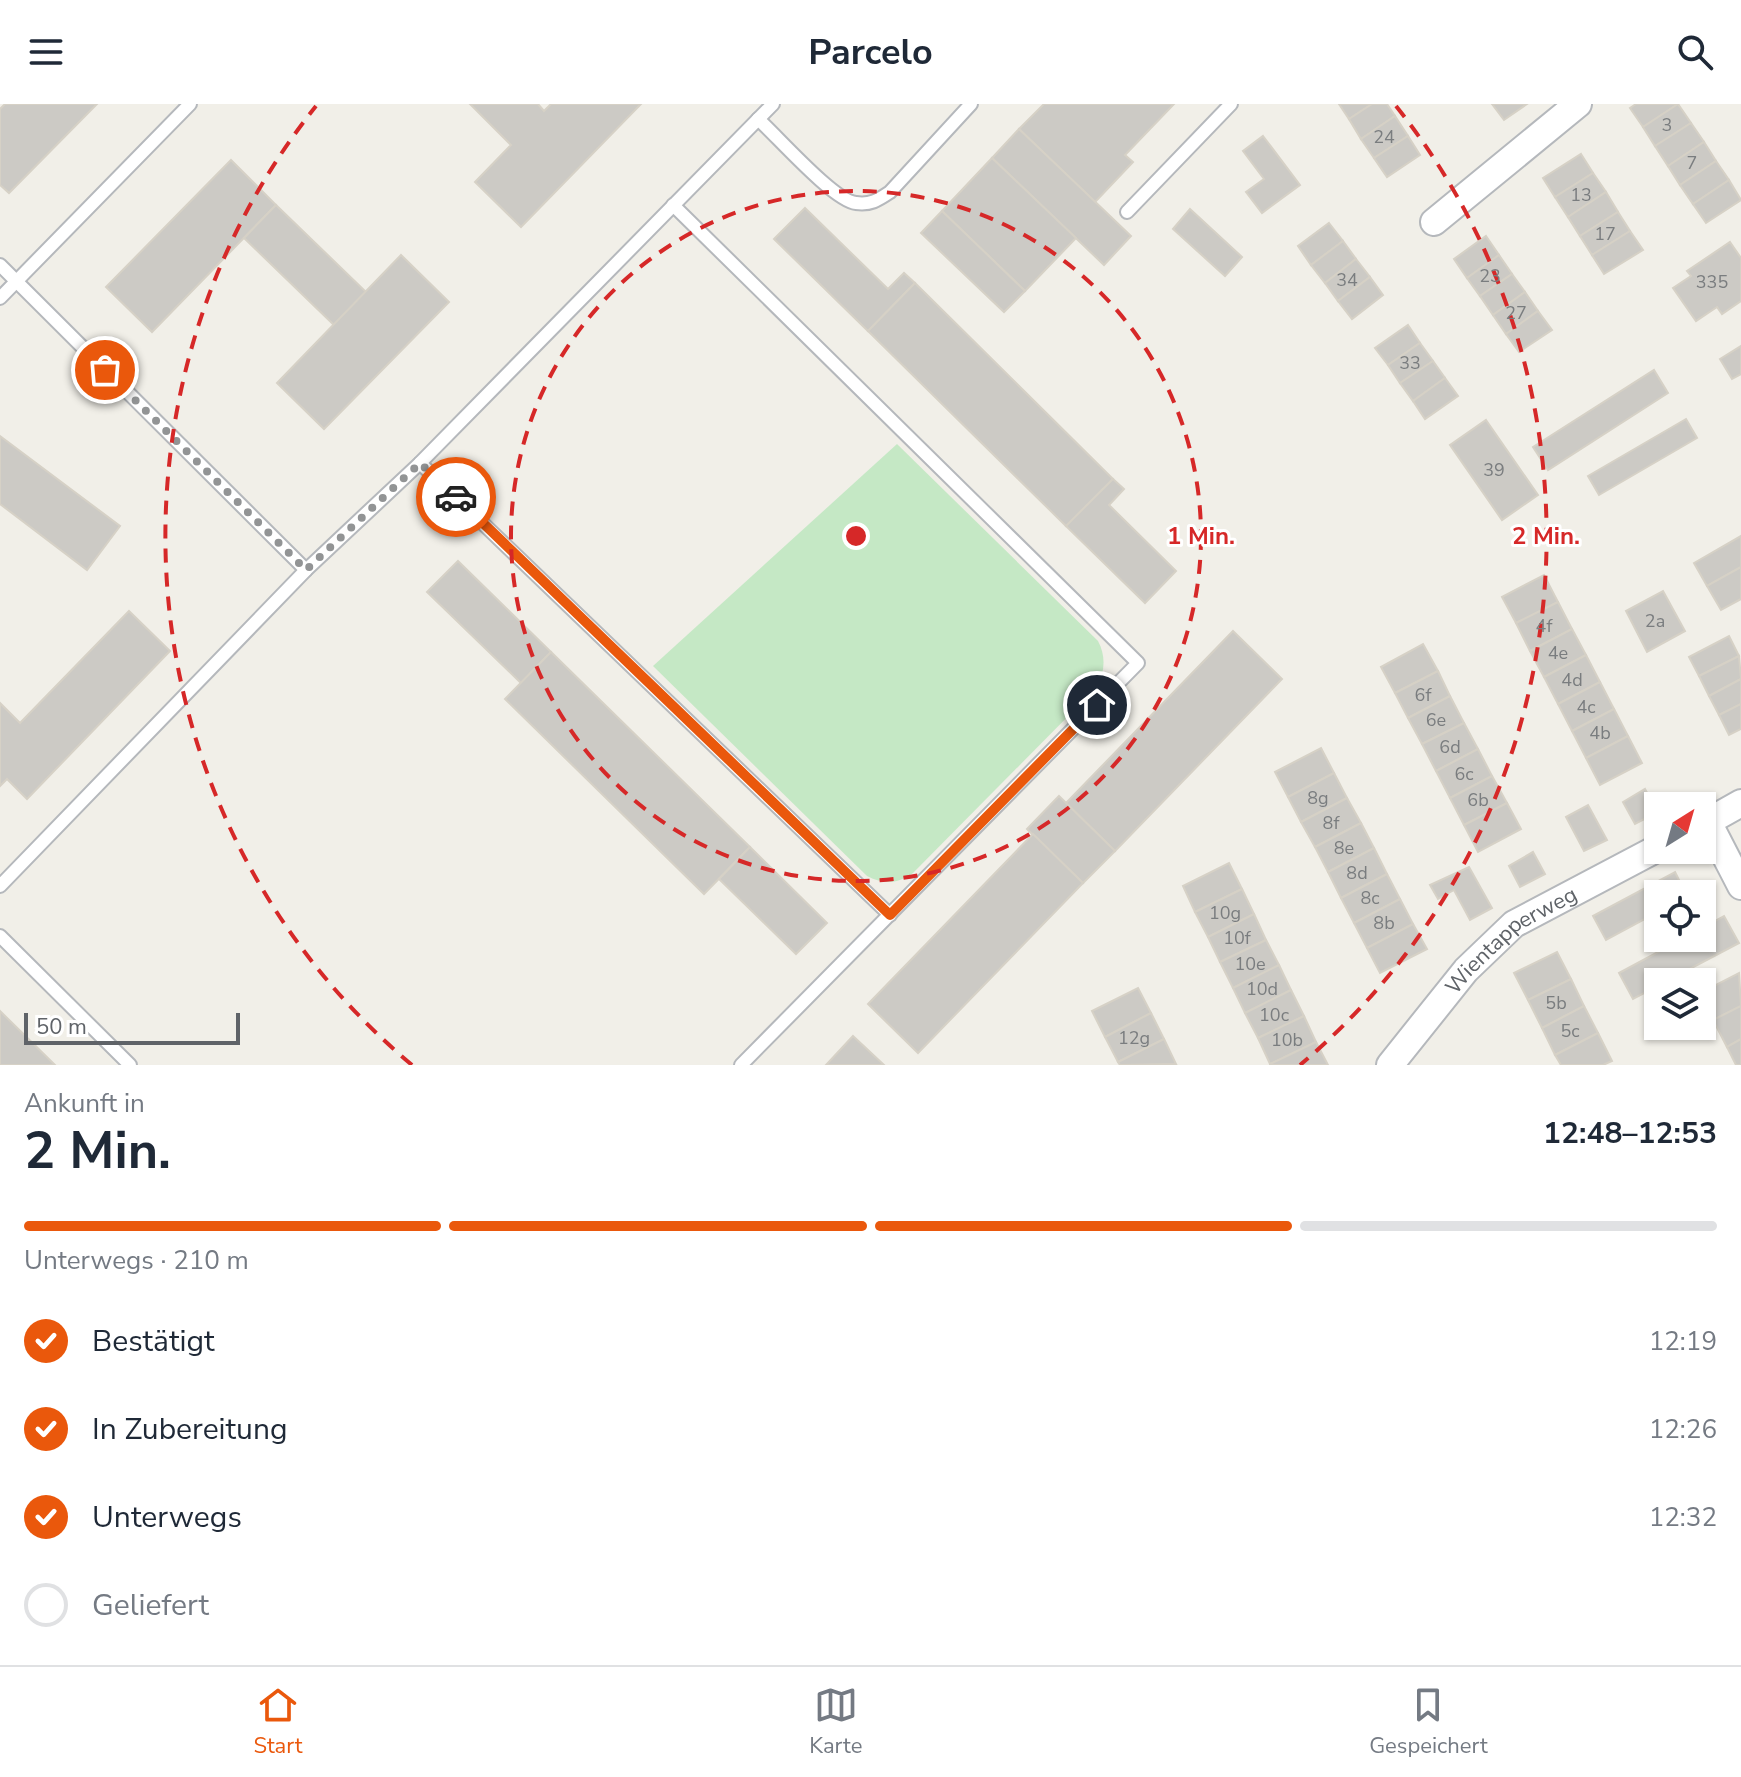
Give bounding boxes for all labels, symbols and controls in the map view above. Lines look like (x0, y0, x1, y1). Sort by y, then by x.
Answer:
text: Parcelo (808, 28, 933, 77)
icon: menu (24, 30, 68, 74)
icon: search (1673, 30, 1717, 74)
house number: 3 (1662, 113, 1672, 137)
house number: 24 (1373, 125, 1395, 149)
house number: 7 (1687, 151, 1697, 175)
house number: 13 (1570, 183, 1592, 207)
house number: 17 (1594, 222, 1616, 246)
house number: 23 (1479, 264, 1501, 288)
house number: 34 (1336, 268, 1358, 292)
house number: 335 (1696, 270, 1728, 294)
house number: 27 (1505, 301, 1527, 325)
pin (71, 336, 139, 404)
icon: bag (83, 348, 127, 392)
house number: 33 (1399, 351, 1421, 375)
courier (416, 457, 496, 537)
house number: 39 (1483, 458, 1505, 482)
icon: car (434, 475, 478, 519)
text: 1 Min. (1167, 520, 1235, 552)
text: 2 Min. (1512, 520, 1580, 552)
centre of rings (842, 522, 870, 550)
house number: 2a (1645, 609, 1665, 633)
house number: 4f (1536, 614, 1553, 638)
house number: 4e (1548, 641, 1568, 665)
house number: 4d (1561, 668, 1583, 692)
pin (1063, 671, 1131, 739)
icon: home (1075, 683, 1119, 727)
house number: 6f (1415, 683, 1432, 707)
house number: 4c (1576, 695, 1596, 719)
house number: 6e (1426, 708, 1446, 732)
house number: 4b (1589, 721, 1611, 745)
house number: 6d (1439, 735, 1461, 759)
house number: 6c (1454, 762, 1474, 786)
house number: 8g (1307, 786, 1329, 810)
house number: 6b (1467, 788, 1489, 812)
north arrow (1644, 792, 1716, 864)
map controls (1644, 792, 1716, 1040)
house number: 8f (1323, 811, 1340, 835)
house number: 8e (1334, 836, 1354, 860)
house number: 8d (1346, 861, 1368, 885)
street label: Wientapperweg (1438, 880, 1582, 1001)
button: locate (1644, 880, 1716, 952)
house number: 8c (1360, 886, 1380, 910)
house number: 10g (1209, 901, 1241, 925)
house number: 8b (1373, 911, 1395, 935)
house number: 10f (1223, 926, 1252, 950)
house number: 10e (1234, 952, 1266, 976)
button: layers (1644, 968, 1716, 1040)
house number: 10d (1246, 977, 1278, 1001)
house number: 5b (1545, 991, 1567, 1015)
house number: 10c (1259, 1003, 1289, 1027)
scale bar (24, 1009, 240, 1045)
text: 50 m (36, 1012, 87, 1042)
house number: 5c (1560, 1019, 1580, 1043)
house number: 12g (1118, 1026, 1150, 1050)
house number: 10b (1271, 1028, 1303, 1052)
text: Ankunft in (24, 1086, 145, 1121)
text: 12:48–12:53 (1543, 1113, 1717, 1154)
text: 2 Min. (24, 1115, 171, 1186)
text: Unterwegs · 210 m (24, 1243, 249, 1278)
icon: check (24, 1319, 68, 1363)
text: Bestätigt (92, 1321, 214, 1362)
text: 12:19 (1649, 1324, 1717, 1359)
icon: check (24, 1407, 68, 1451)
text: In Zubereitung (92, 1409, 288, 1450)
text: 12:26 (1649, 1412, 1717, 1447)
icon: check (24, 1495, 68, 1539)
text: Unterwegs (92, 1497, 242, 1538)
text: 12:32 (1649, 1500, 1717, 1535)
text: Geliefert (92, 1585, 209, 1626)
tab: Start (253, 1683, 302, 1761)
tab: Karte (809, 1683, 862, 1761)
tab: Gespeichert (1369, 1683, 1488, 1761)

